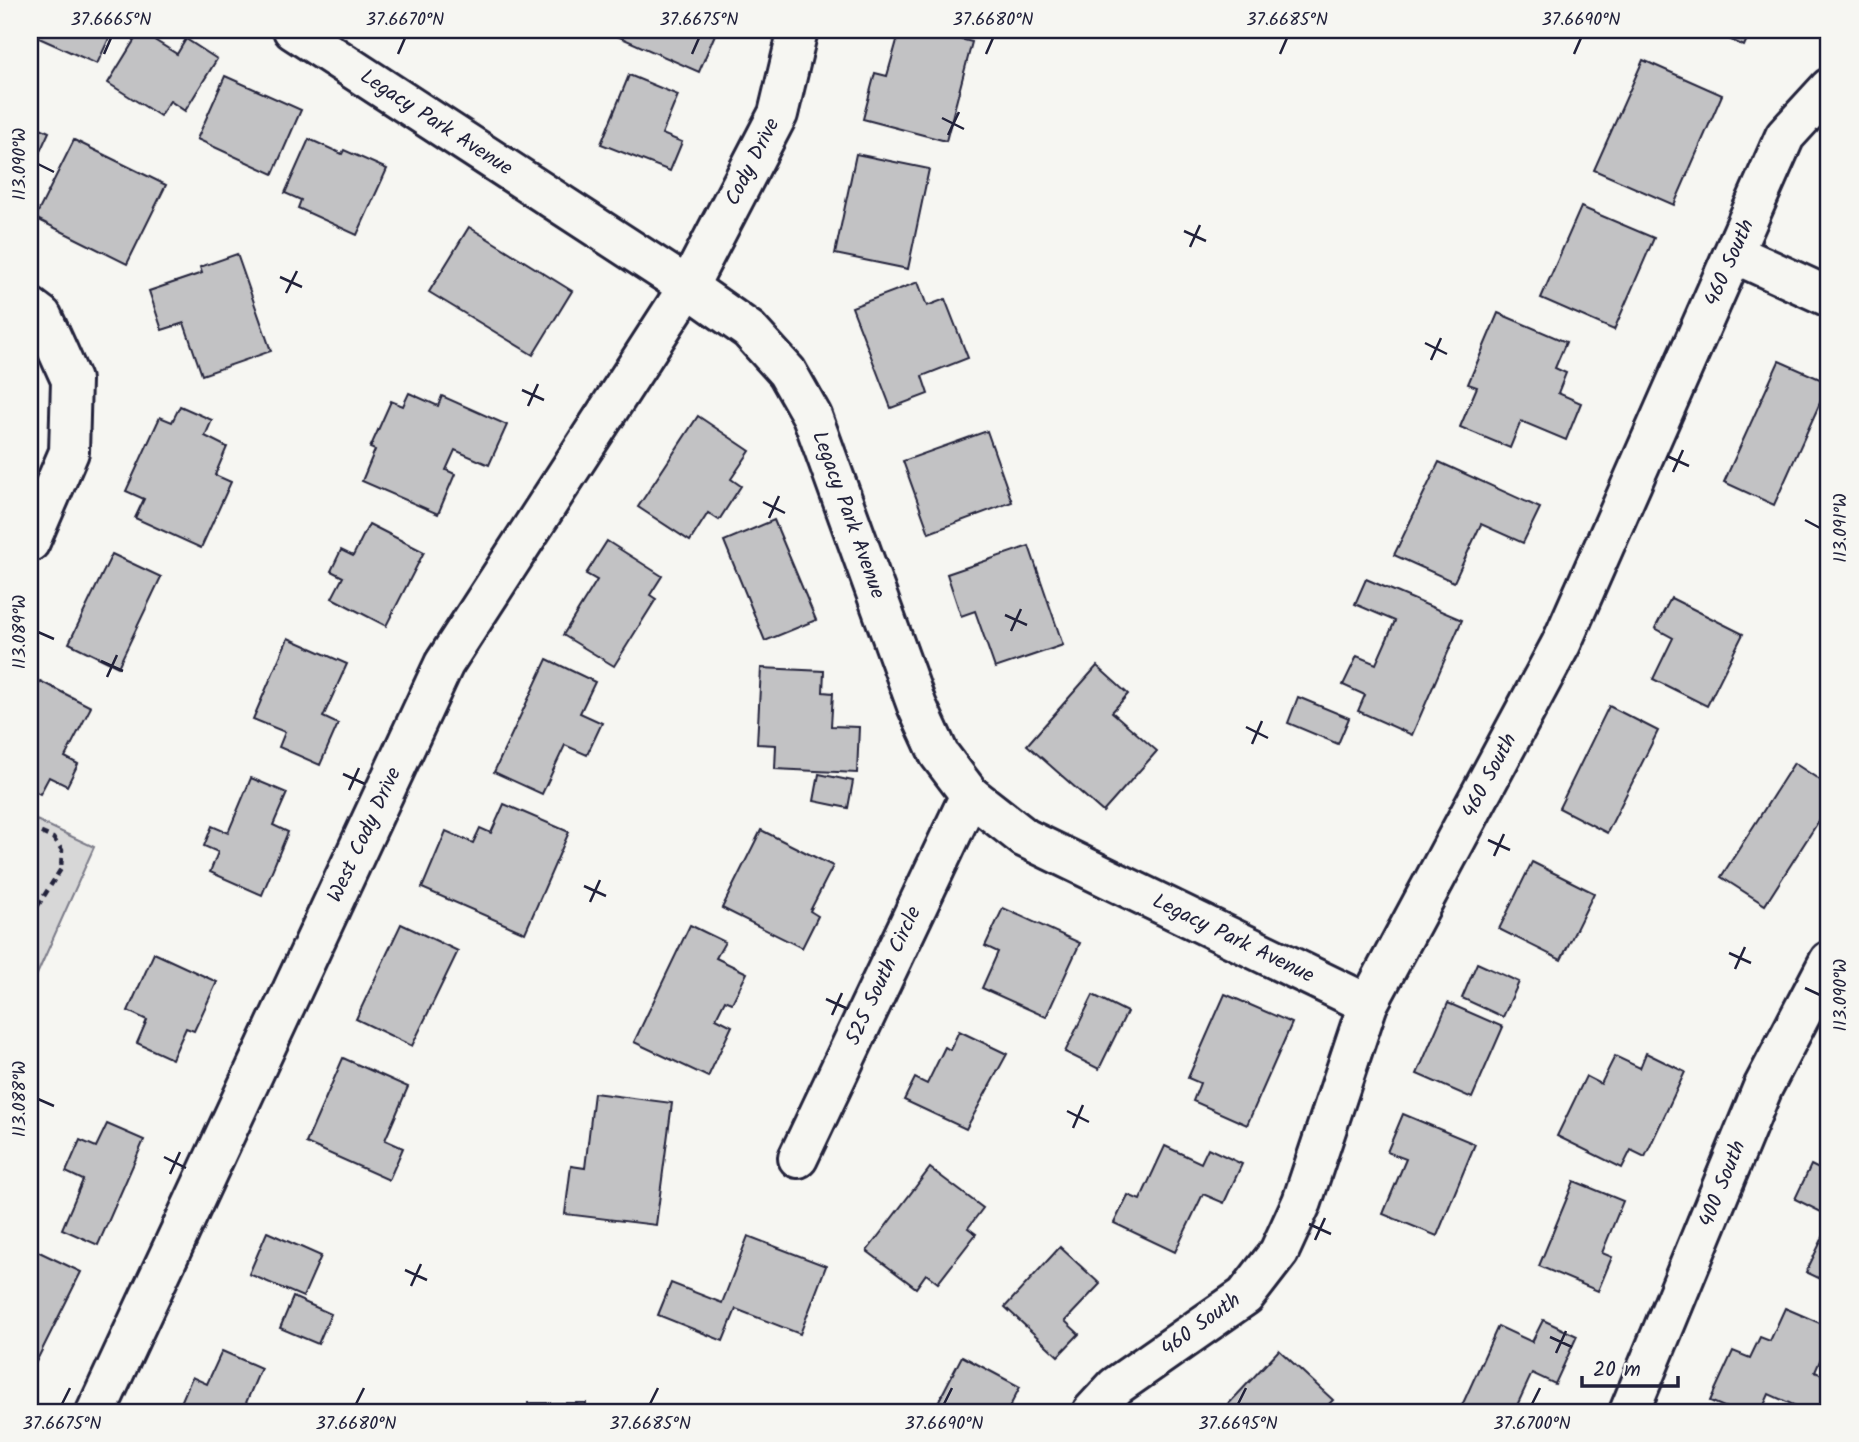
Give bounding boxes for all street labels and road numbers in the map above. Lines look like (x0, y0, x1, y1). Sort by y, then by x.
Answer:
street label: Legacy Park Avenue (353, 61, 520, 185)
street label: Cody Drive (717, 112, 789, 212)
street label: 460 South (1696, 214, 1764, 312)
street label: Legacy Park Avenue (802, 426, 894, 604)
street label: 460 South (1454, 727, 1526, 825)
street label: West Cody Drive (319, 761, 411, 908)
street label: Legacy Park Avenue (1146, 885, 1320, 993)
street label: 525 South Circle (837, 900, 931, 1051)
street label: 400 South (1691, 1136, 1755, 1232)
street label: 460 South (1154, 1285, 1248, 1365)

